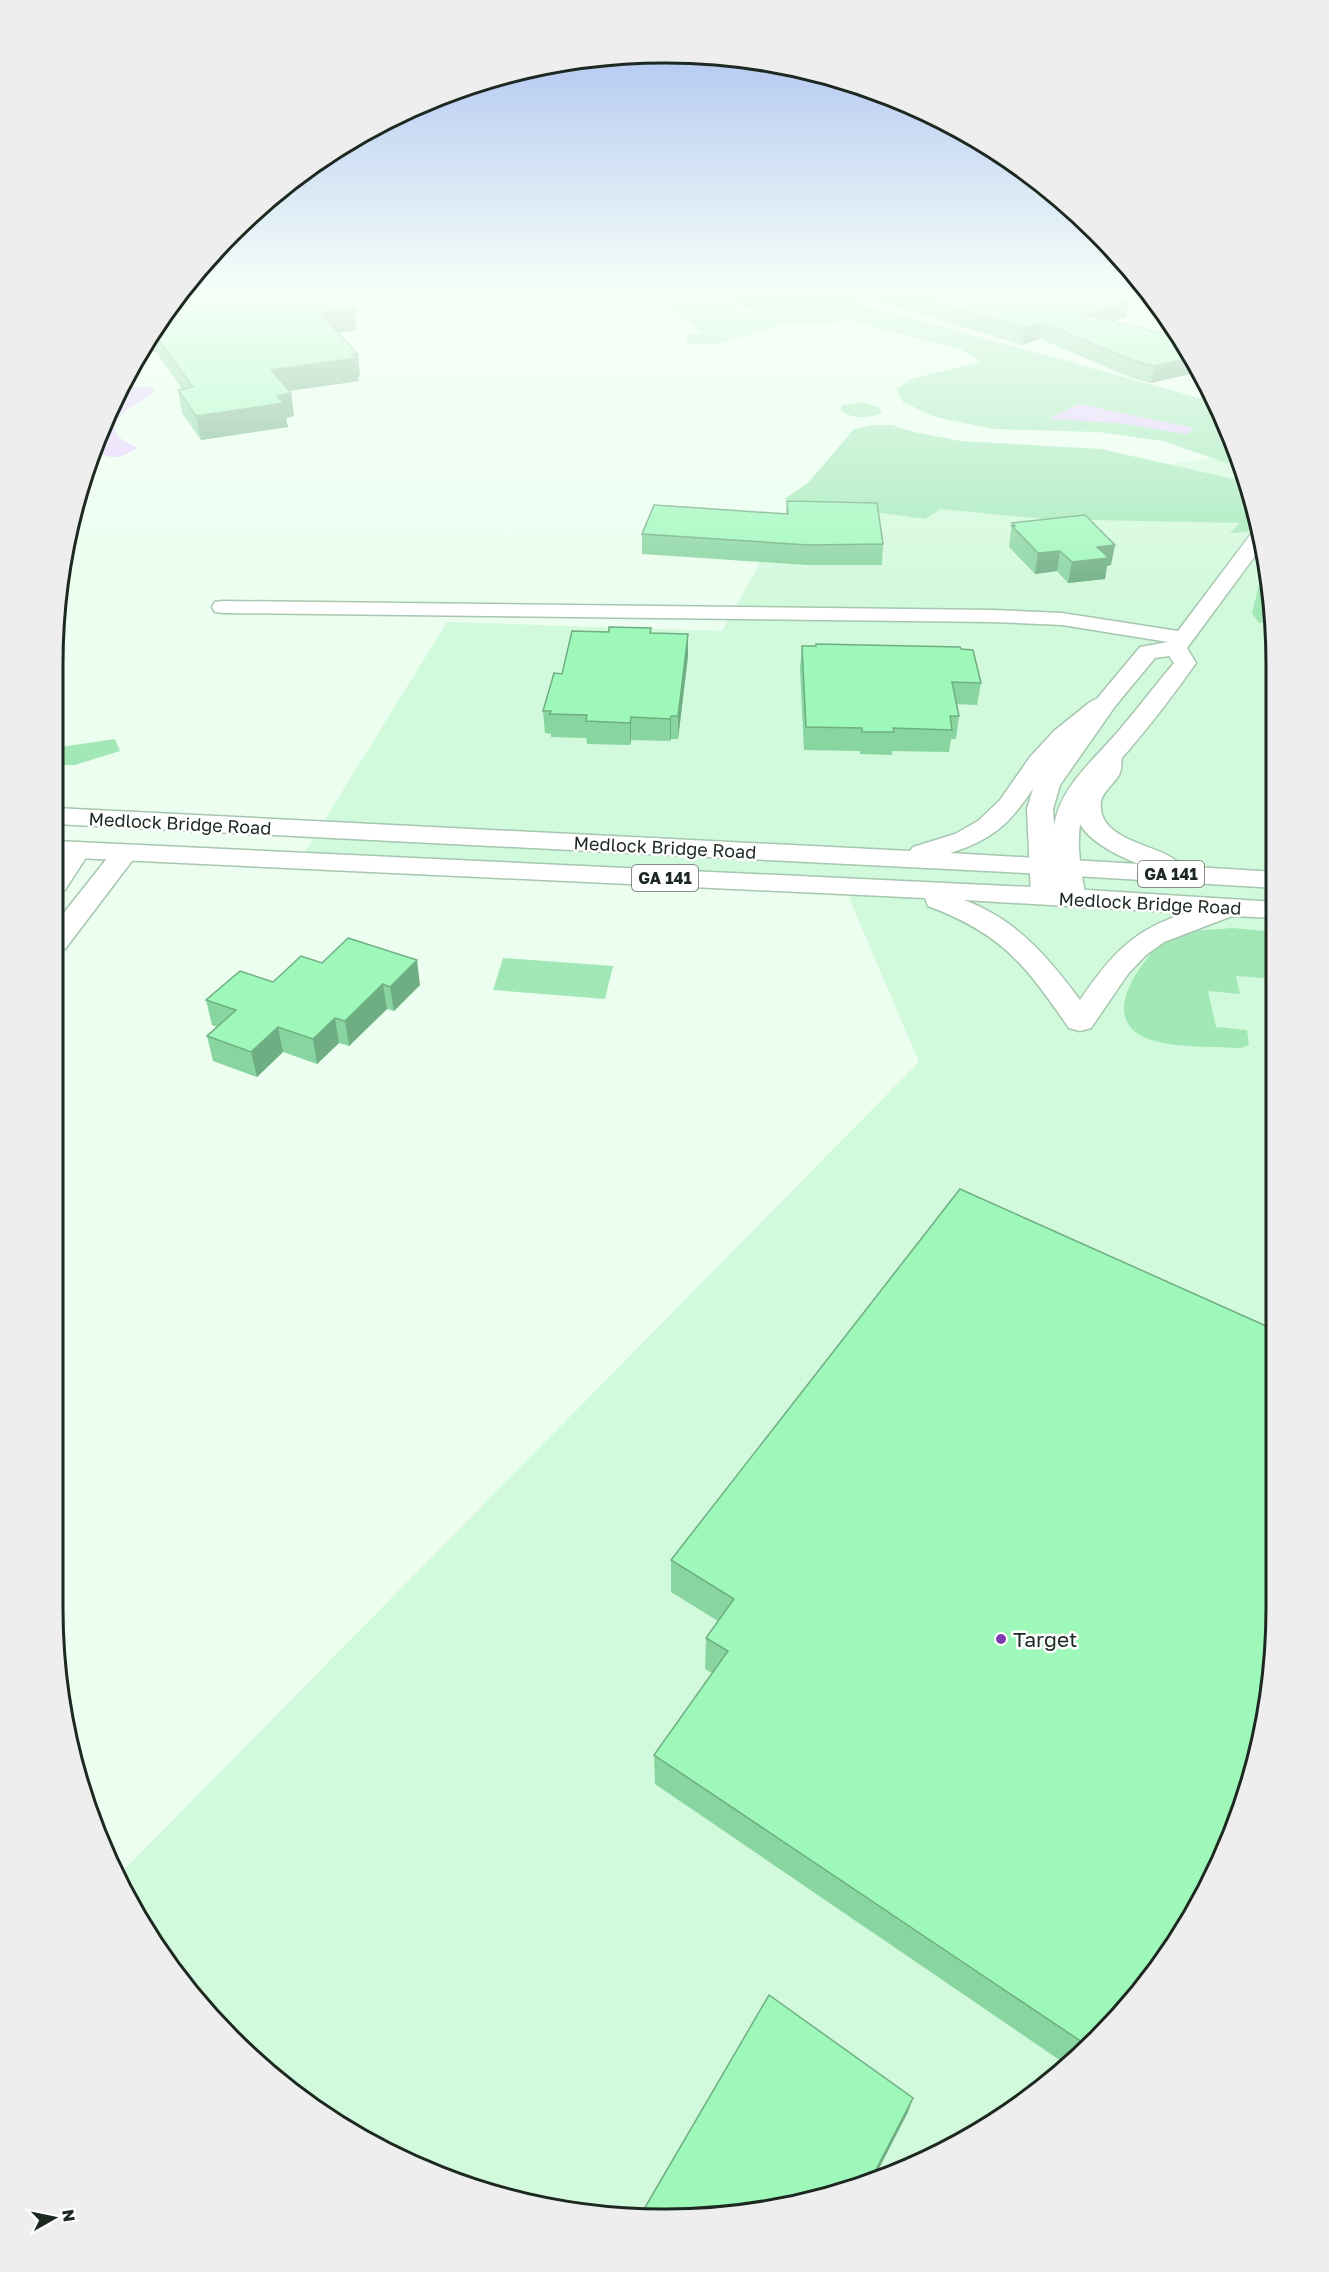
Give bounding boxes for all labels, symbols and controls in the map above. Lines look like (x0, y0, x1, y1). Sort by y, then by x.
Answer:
street label: Medlock Bridge Road (88, 807, 272, 839)
street label: Medlock Bridge Road (573, 831, 757, 863)
road number: GA 141 (1138, 861, 1204, 887)
road number: GA 141 (632, 865, 698, 891)
street label: Medlock Bridge Road (1058, 887, 1242, 919)
place label: Target (1013, 1626, 1077, 1652)
marker: Target (994, 1632, 1008, 1646)
north arrow (24, 2188, 84, 2248)
text: N (58, 2208, 80, 2223)

